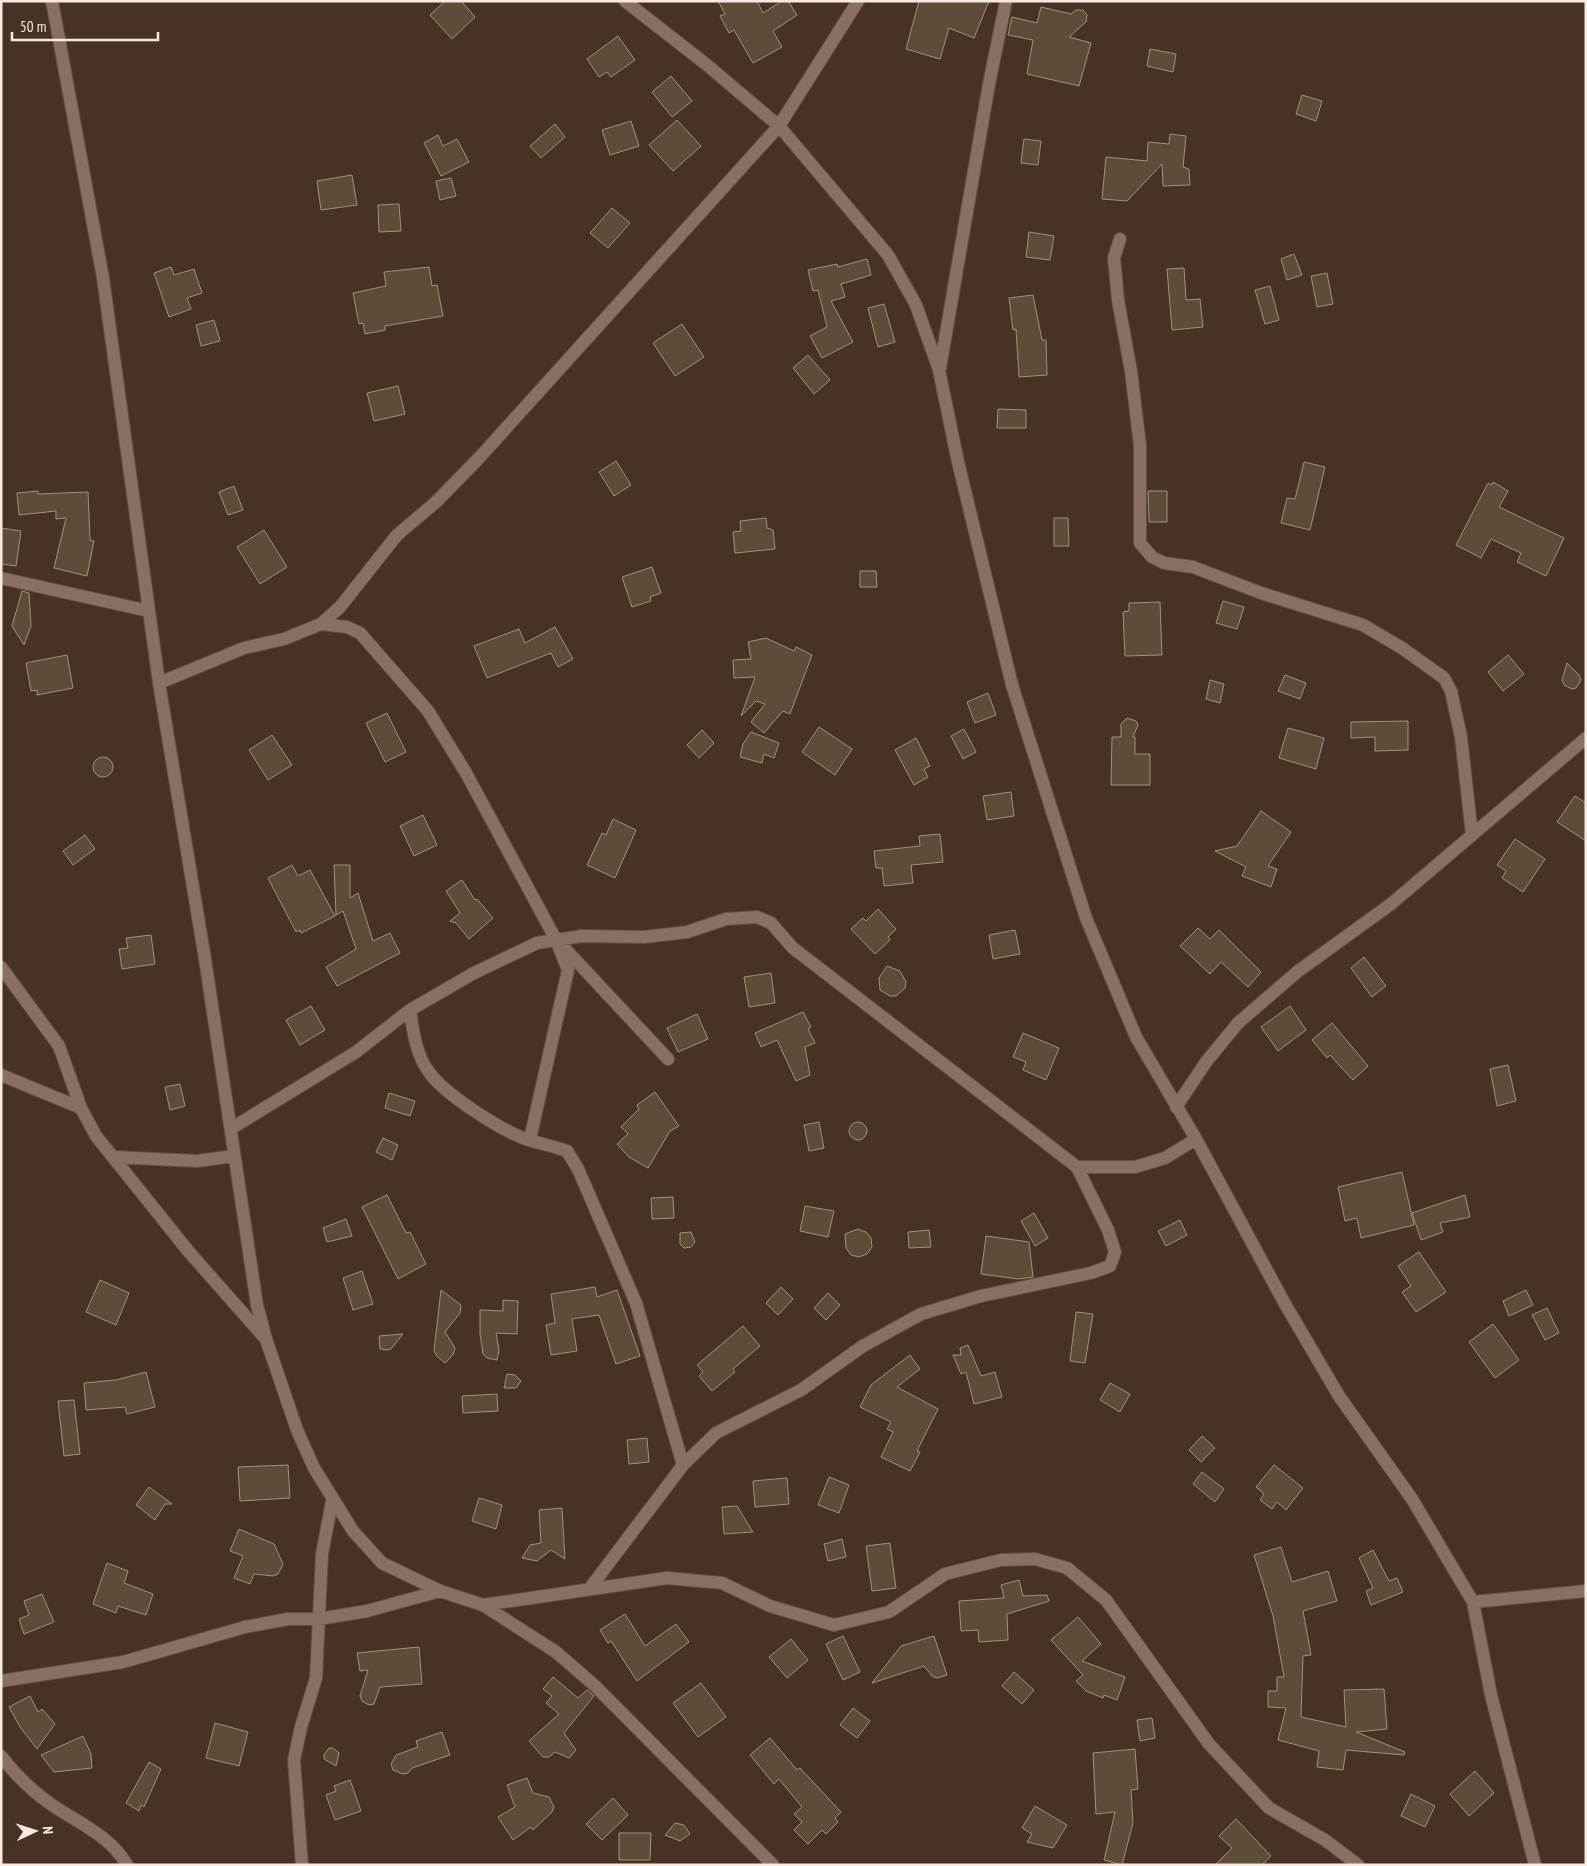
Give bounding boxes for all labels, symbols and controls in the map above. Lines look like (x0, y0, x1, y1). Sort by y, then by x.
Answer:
scale bar (12, 10, 159, 42)
text: 50 m (20, 17, 46, 36)
north arrow (10, 1806, 60, 1856)
text: N (39, 1826, 57, 1834)

